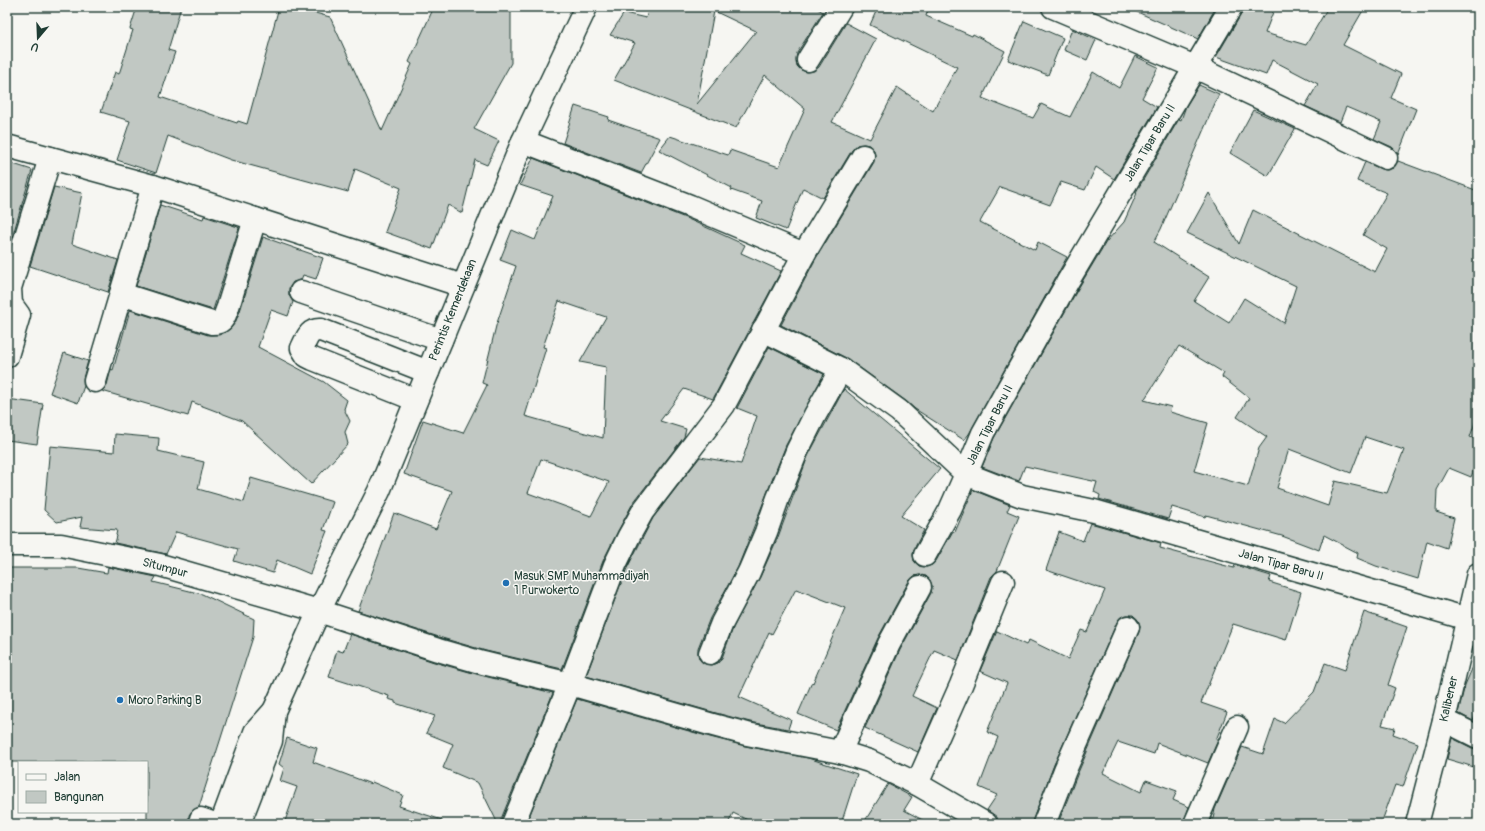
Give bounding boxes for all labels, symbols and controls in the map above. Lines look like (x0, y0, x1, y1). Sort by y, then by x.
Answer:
north arrow (18, 18, 58, 58)
text: U (29, 40, 40, 54)
street label: Jalan Tipar Baru II (1121, 102, 1179, 184)
street label: Perintis Kemerdekaan (426, 257, 480, 363)
street label: Jalan Tipar Baru II (963, 382, 1017, 468)
street label: Jalan Tipar Baru II (1237, 546, 1325, 584)
street label: Situmpur (141, 555, 190, 581)
place label: Masuk SMP Muhammadiyah 1 Purwokerto (514, 569, 649, 598)
marker: Masuk SMP Muhammadiyah 1 Purwokerto (501, 578, 511, 588)
street label: Kalibener (1436, 674, 1462, 723)
place label: Moro Parking B (128, 693, 202, 708)
marker: Moro Parking B (115, 695, 125, 705)
legend (18, 761, 148, 813)
text: Jalan (54, 770, 80, 785)
text: Bangunan (54, 790, 104, 805)

